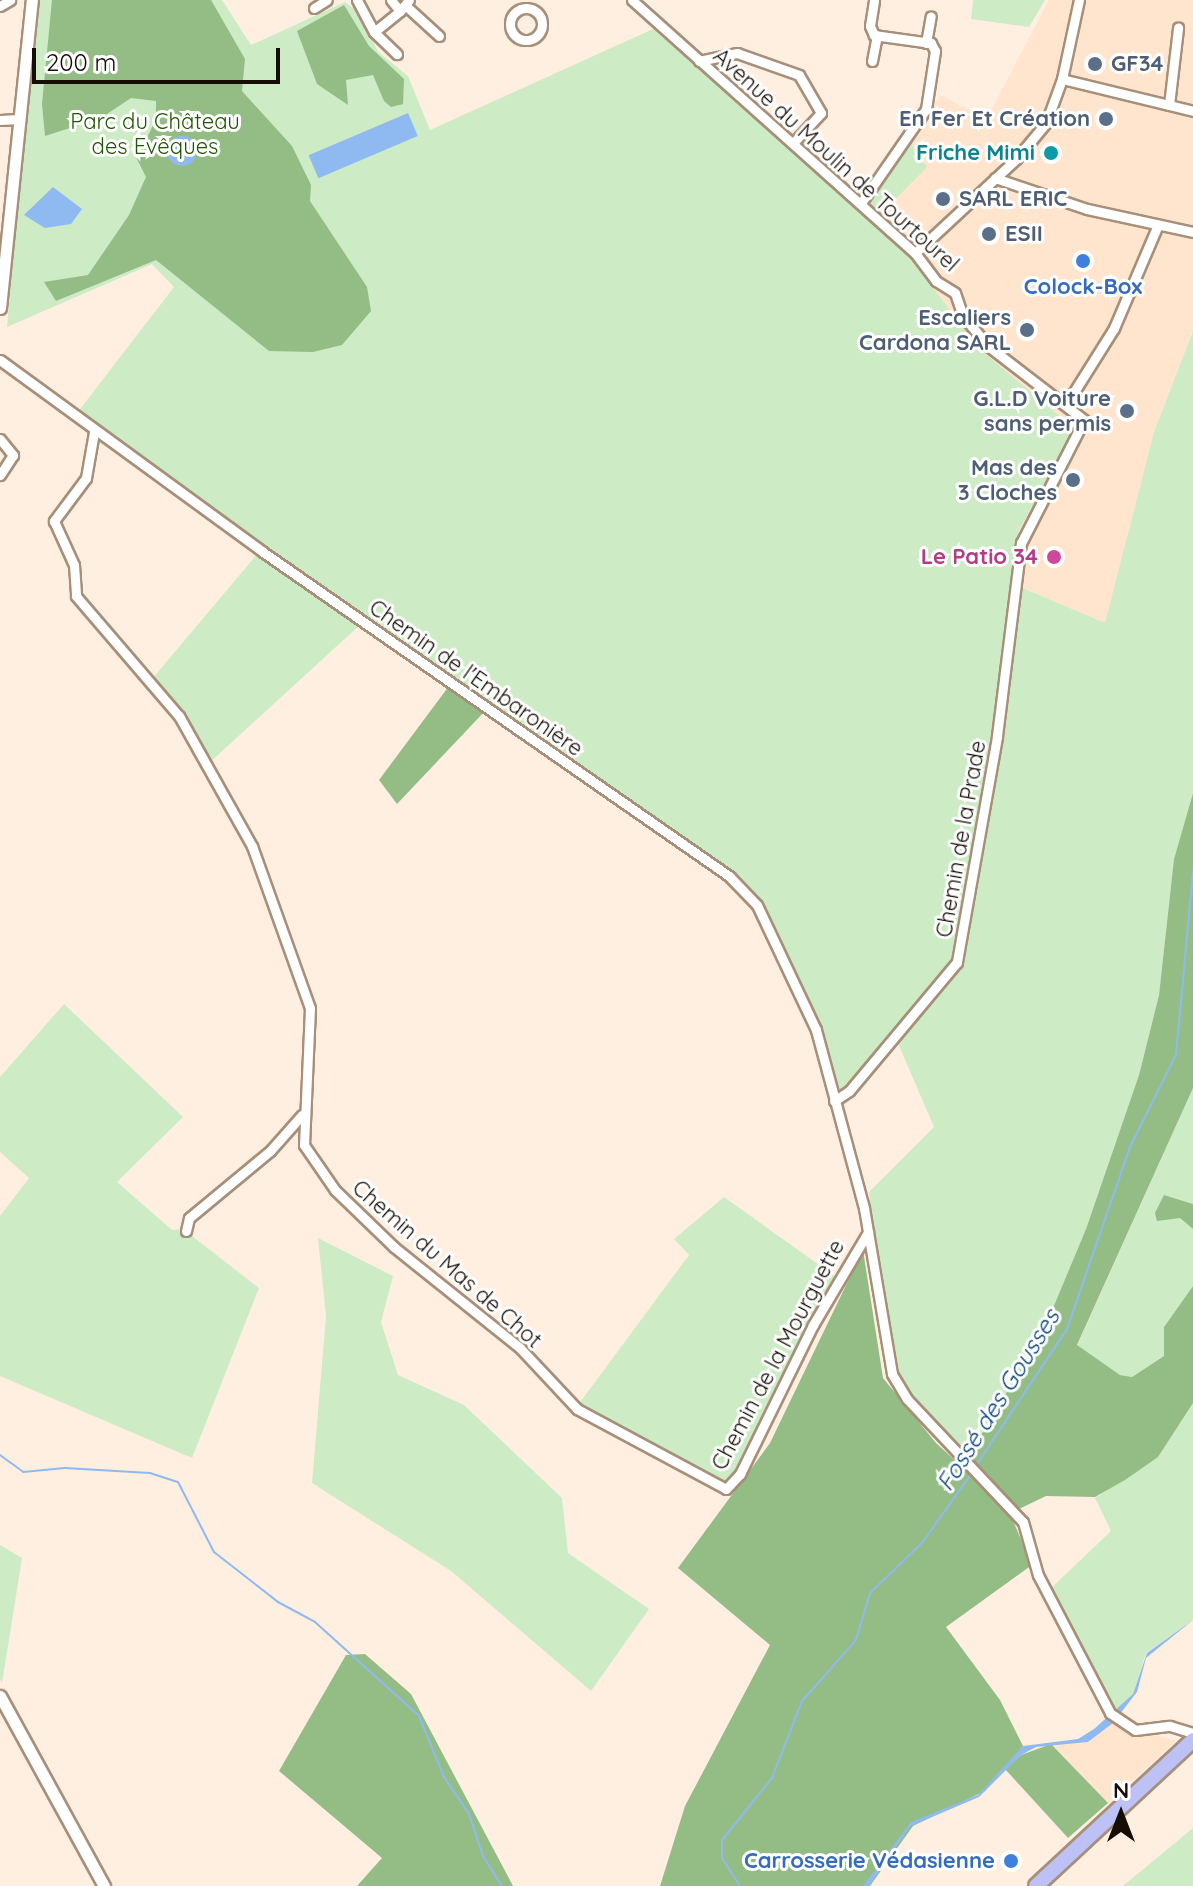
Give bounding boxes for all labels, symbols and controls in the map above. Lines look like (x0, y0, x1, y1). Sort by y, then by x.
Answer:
scale bar (36, 32, 284, 82)
street label: Avenue du Moulin de Tourtourel (708, 43, 964, 277)
text: 200 m (46, 47, 116, 77)
place label: GF34 (1111, 51, 1163, 77)
marker: GF34 (1086, 55, 1104, 73)
place label: En Fer Et Création (899, 106, 1090, 132)
park label: Parc du Château des Evêques (70, 108, 240, 160)
marker: En Fer Et Création (1097, 110, 1115, 128)
place label: Friche Mimi (916, 140, 1035, 166)
marker: Friche Mimi (1042, 144, 1060, 162)
place label: SARL ERIC (959, 186, 1067, 212)
marker: SARL ERIC (934, 190, 952, 208)
place label: ESII (1005, 221, 1043, 247)
marker: ESII (980, 225, 998, 243)
marker: Colock-Box (1074, 252, 1092, 270)
place label: Colock-Box (1024, 274, 1142, 300)
place label: Escaliers Cardona SARL (859, 304, 1011, 356)
marker: Escaliers Cardona SARL (1018, 321, 1036, 339)
place label: G.L.D Voiture sans permis (973, 385, 1111, 436)
marker: G.L.D Voiture sans permis (1118, 402, 1136, 420)
place label: Mas des 3 Cloches (958, 454, 1057, 506)
marker: Mas des 3 Cloches (1064, 471, 1082, 489)
place label: Le Patio 34 (921, 544, 1038, 570)
marker: Le Patio 34 (1045, 548, 1063, 566)
street label: Chemin de l'Embaronière (364, 594, 588, 762)
street label: Chemin de la Prade (931, 739, 991, 939)
street label: Chemin du Mas de Chot (347, 1175, 547, 1353)
street label: Chemin de la Mourguette (706, 1235, 850, 1475)
water label: Fossé des Gousses (931, 1304, 1065, 1496)
north arrow (1081, 1774, 1161, 1854)
text: N (1113, 1776, 1129, 1804)
place label: Carrosserie Védasienne (744, 1848, 995, 1874)
marker: Carrosserie Védasienne (1002, 1852, 1020, 1870)

